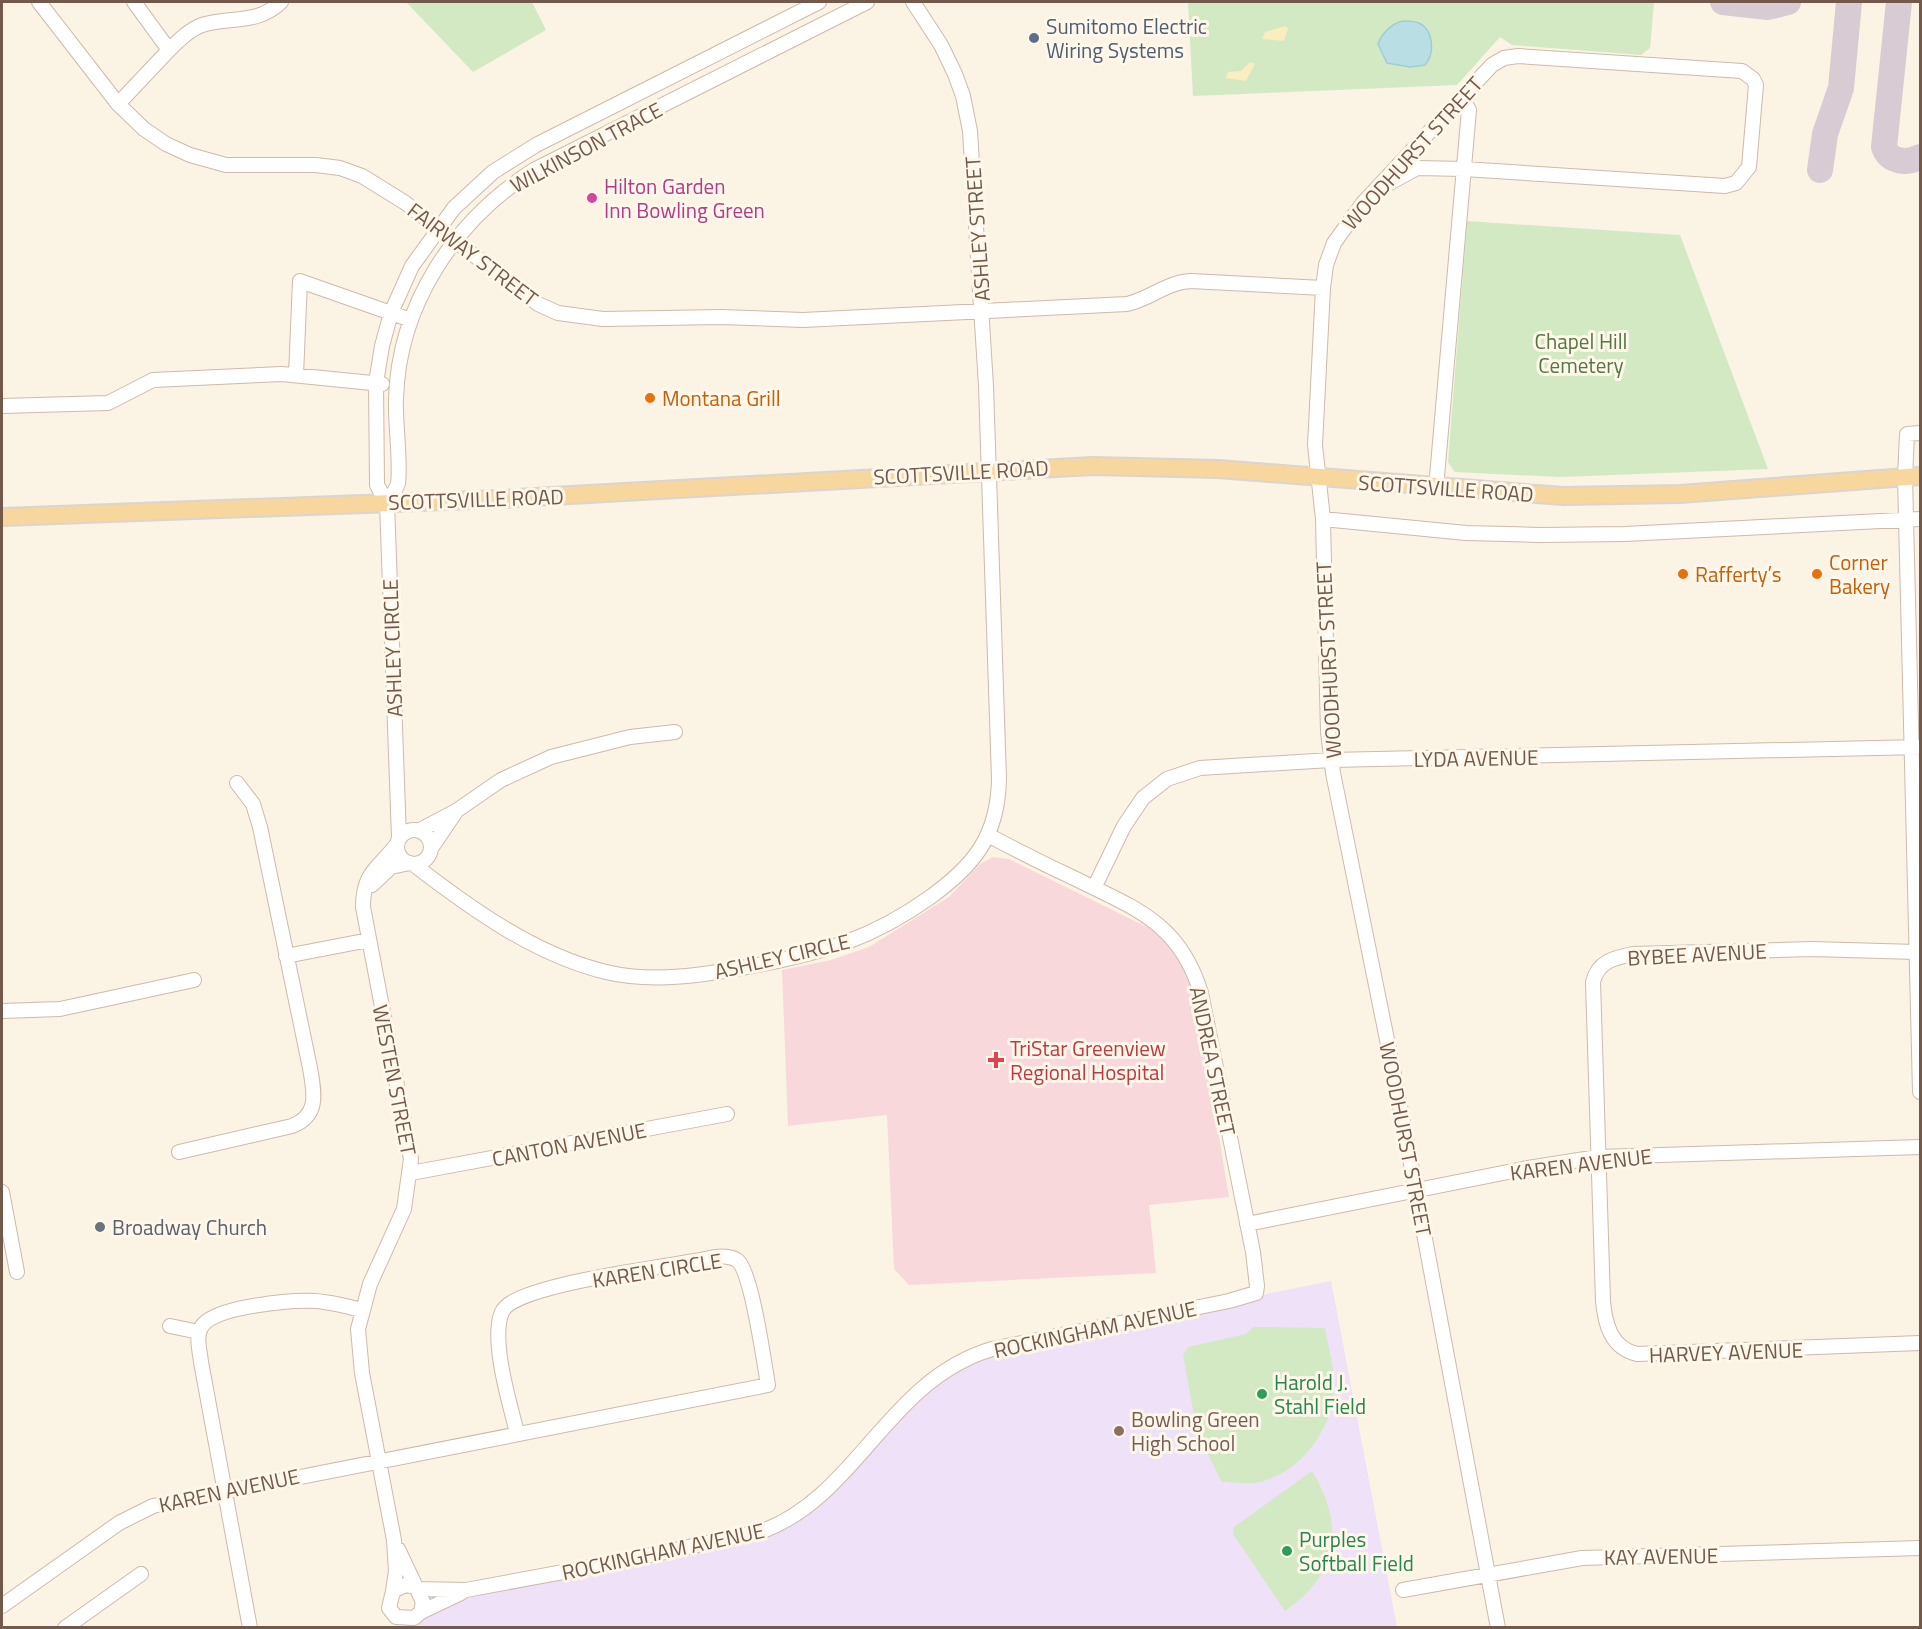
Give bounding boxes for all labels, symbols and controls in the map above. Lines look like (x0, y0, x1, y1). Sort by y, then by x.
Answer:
place label: Sumitomo Electric Wiring Systems (1046, 10, 1207, 66)
marker: Sumitomo Electric Wiring Systems (1027, 31, 1041, 45)
street label: WOODHURST STREET (1334, 69, 1490, 237)
street label: WILKINSON TRACE (504, 93, 668, 201)
street label: ASHLEY STREET (956, 155, 998, 303)
place label: Hilton Garden Inn Bowling Green (604, 170, 765, 226)
marker: Hilton Garden Inn Bowling Green (585, 191, 599, 205)
street label: FAIRWAY STREET (401, 194, 545, 314)
park label: Chapel Hill Cemetery (1535, 325, 1627, 381)
place label: Montana Grill (662, 382, 781, 414)
marker: Montana Grill (643, 391, 657, 405)
street label: SCOTTSVILLE ROAD (872, 451, 1050, 493)
street label: SCOTTSVILLE ROAD (1357, 466, 1535, 510)
street label: SCOTTSVILLE ROAD (388, 480, 564, 518)
place label: Corner Bakery (1829, 546, 1890, 602)
place label: Rafferty’s (1695, 558, 1782, 590)
street label: WOODHURST STREET (1307, 561, 1349, 759)
marker: Rafferty’s (1676, 567, 1690, 581)
marker: Corner Bakery (1810, 567, 1824, 581)
street label: ASHLEY CIRCLE (374, 578, 410, 718)
street label: LYDA AVENUE (1413, 741, 1539, 775)
street label: ASHLEY CIRCLE (711, 925, 853, 987)
street label: BYBEE AVENUE (1626, 934, 1768, 974)
street label: ANDREA STREET (1182, 984, 1244, 1138)
street label: WESTEN STREET (365, 1002, 425, 1158)
place label: TriStar Greenview Regional Hospital (1010, 1032, 1166, 1088)
street label: WOODHURST STREET (1371, 1039, 1441, 1239)
marker: TriStar Greenview Regional Hospital (987, 1051, 1005, 1069)
street label: CANTON AVENUE (489, 1113, 649, 1175)
street label: KAREN AVENUE (1508, 1139, 1654, 1189)
place label: Broadway Church (112, 1211, 267, 1243)
marker: Broadway Church (93, 1220, 107, 1234)
street label: KAREN CIRCLE (590, 1244, 724, 1296)
street label: ROCKINGHAM AVENUE (991, 1292, 1199, 1366)
street label: HARVEY AVENUE (1648, 1333, 1804, 1371)
place label: Harold J. Stahl Field (1274, 1366, 1366, 1422)
marker: Harold J. Stahl Field (1255, 1387, 1269, 1401)
place label: Bowling Green High School (1131, 1403, 1260, 1459)
marker: Bowling Green High School (1112, 1424, 1126, 1438)
street label: KAREN AVENUE (156, 1459, 302, 1521)
street label: ROCKINGHAM AVENUE (559, 1514, 767, 1588)
place label: Purples Softball Field (1299, 1523, 1414, 1579)
street label: KAY AVENUE (1603, 1539, 1719, 1573)
marker: Purples Softball Field (1280, 1544, 1294, 1558)

